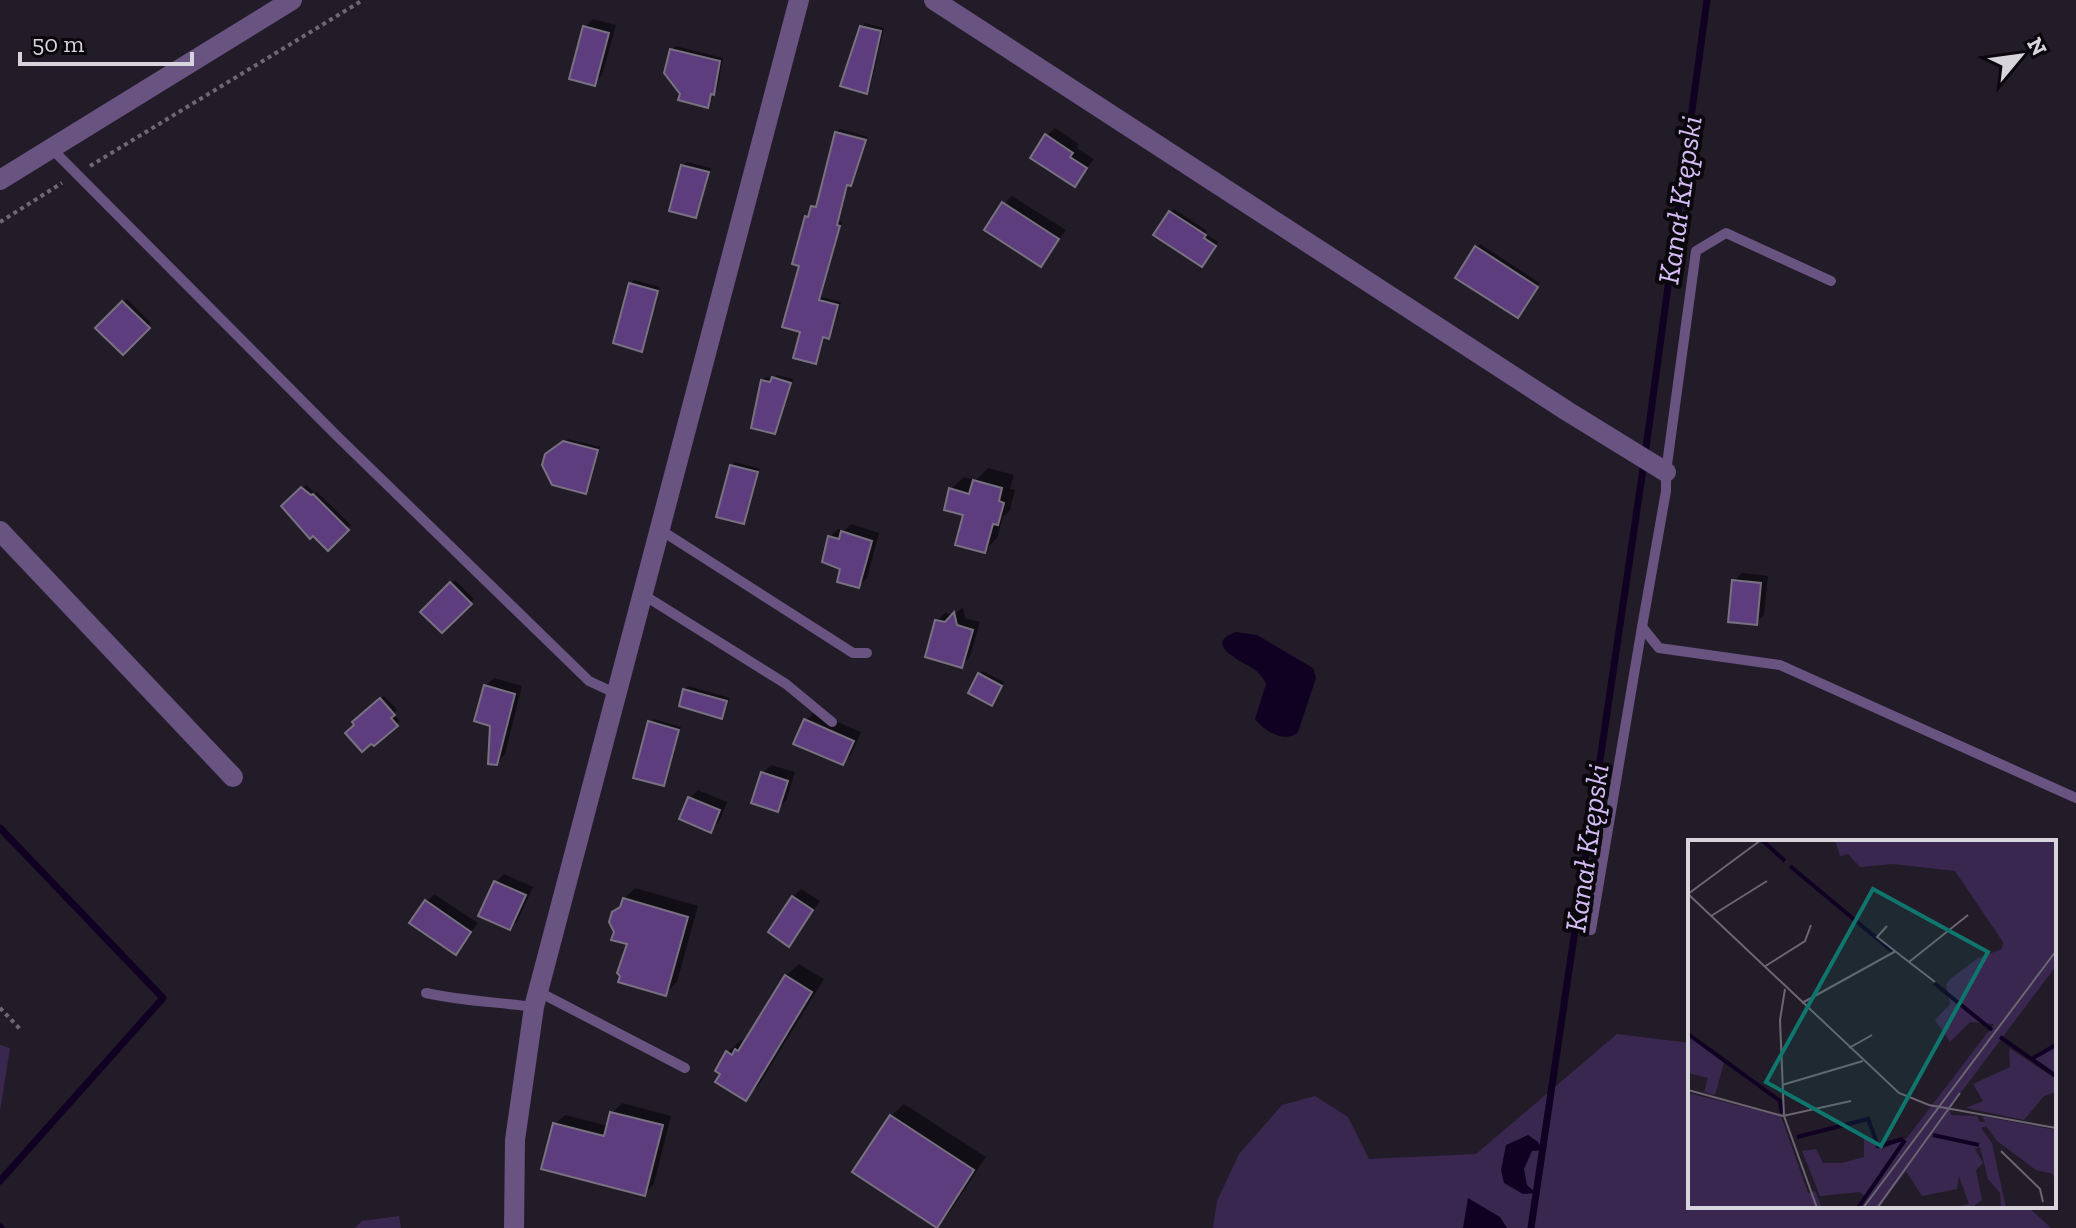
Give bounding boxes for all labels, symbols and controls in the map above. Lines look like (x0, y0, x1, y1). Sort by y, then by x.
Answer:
scale bar (20, 16, 192, 66)
north arrow (1980, 16, 2060, 96)
text: 50 m (32, 29, 85, 58)
text: N (2021, 33, 2053, 61)
water label: Kanał Krępski (1650, 114, 1710, 286)
water label: Kanał Krępski (1557, 762, 1617, 934)
inset map (1688, 840, 2056, 1208)

